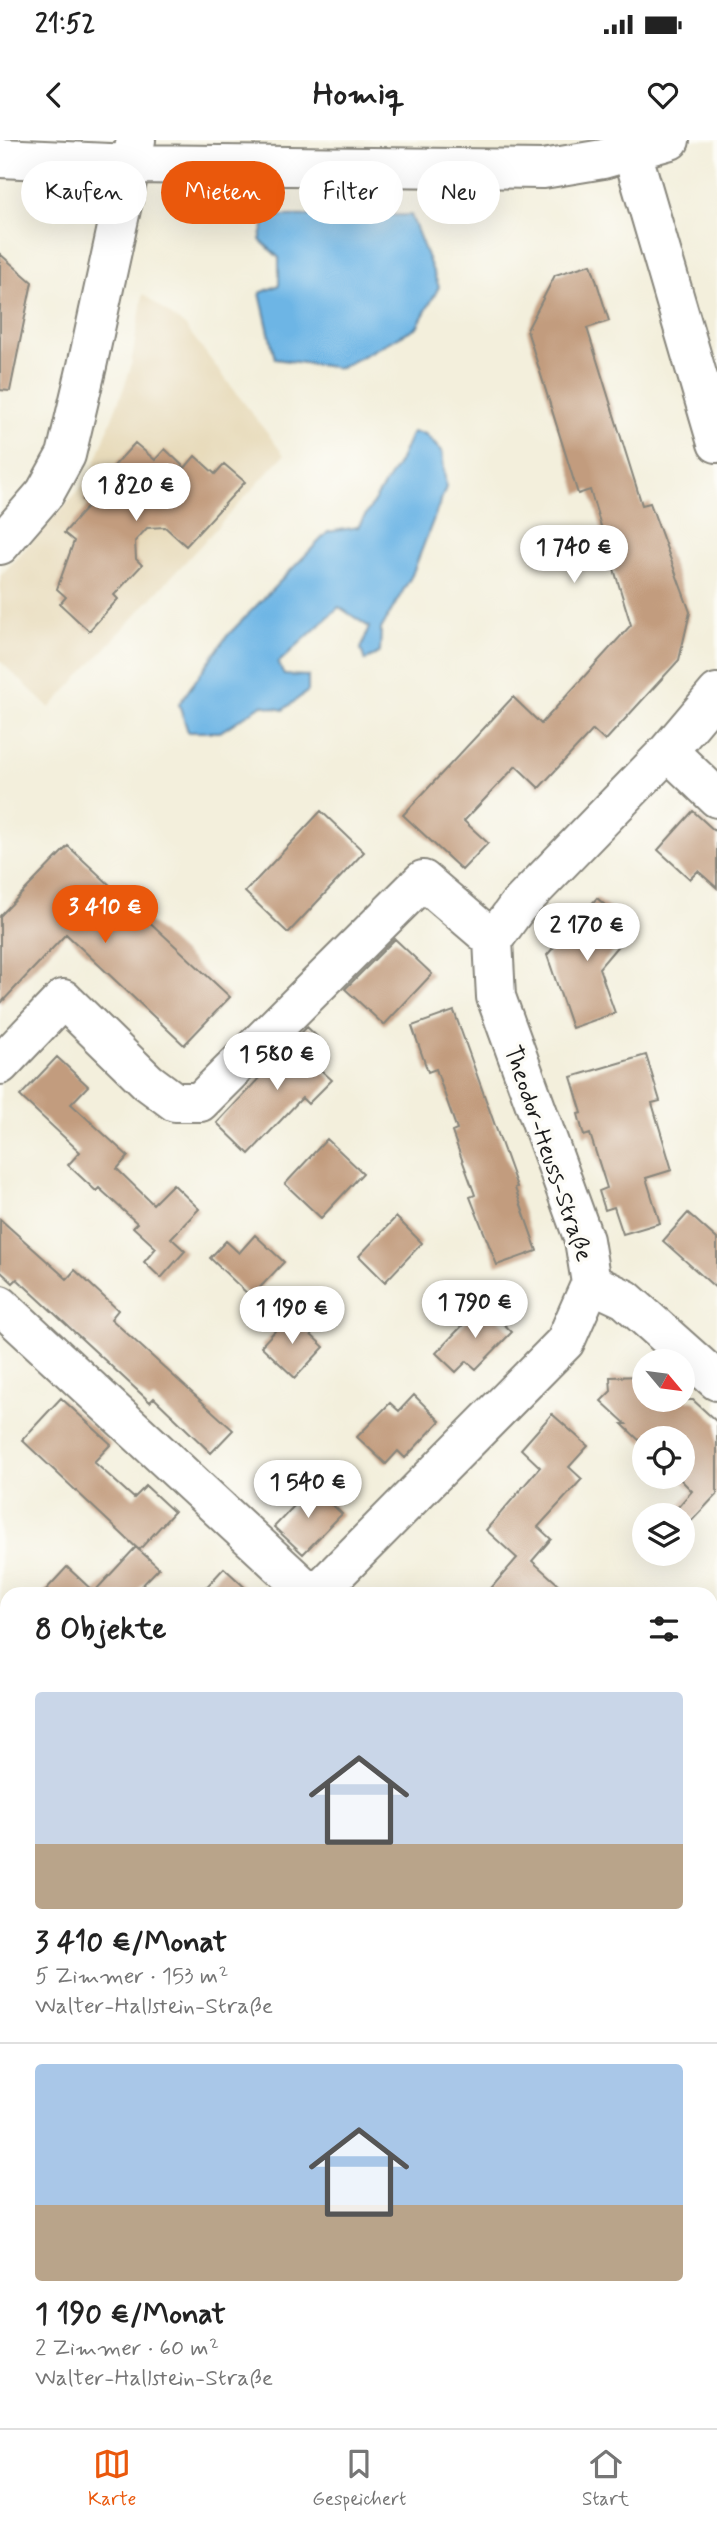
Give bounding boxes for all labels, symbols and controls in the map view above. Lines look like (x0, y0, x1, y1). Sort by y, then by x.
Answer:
text: 21:52 (35, 8, 95, 42)
text: Homiq (313, 74, 404, 116)
icon: back (35, 76, 73, 114)
icon: heart (644, 76, 682, 114)
chip: Kaufen (21, 161, 147, 224)
chip: Mieten (161, 161, 285, 224)
chip: Filter (299, 161, 403, 224)
chip: Neu (417, 161, 500, 224)
pin: 1 820 € (71, 464, 201, 523)
text: 1 820 € (98, 471, 174, 501)
pin: 1 740 € (509, 526, 639, 585)
text: 1 740 € (536, 533, 612, 563)
pin: 3 410 € (40, 886, 170, 945)
text: 3 410 € (68, 893, 142, 923)
pin: 2 170 € (522, 904, 652, 963)
text: 2 170 € (550, 911, 624, 941)
pin: 1 580 € (212, 1032, 342, 1092)
text: 1 580 € (239, 1040, 315, 1070)
street label: Theodor-Heuss-Straße (496, 1041, 599, 1266)
pin: 1 790 € (410, 1280, 540, 1340)
pin: 1 190 € (227, 1286, 357, 1346)
text: 1 790 € (438, 1288, 512, 1318)
text: 1 190 € (256, 1294, 328, 1324)
north arrow (632, 1349, 695, 1412)
map controls (632, 1349, 695, 1566)
button: locate (632, 1426, 695, 1489)
pin: 1 540 € (243, 1460, 373, 1520)
text: 1 540 € (270, 1468, 346, 1498)
button: layers (632, 1503, 695, 1566)
text: 8 Objekte (35, 1610, 166, 1649)
icon: filters (645, 1610, 683, 1648)
icon: home (296, 1737, 422, 1863)
text: 3 410 €/Monat (35, 1923, 227, 1962)
text: 5 Zimmer · 153 m² (35, 1962, 228, 1992)
text: Walter-Hallstein-Straße (35, 1992, 273, 2022)
icon: home (296, 2109, 422, 2235)
text: 1 190 €/Monat (35, 2295, 226, 2334)
text: 2 Zimmer · 60 m² (35, 2334, 219, 2364)
text: Walter-Hallstein-Straße (35, 2364, 273, 2394)
tab: Karte (88, 2445, 136, 2512)
tab: Gespeichert (312, 2445, 406, 2512)
tab: Start (582, 2445, 629, 2512)

